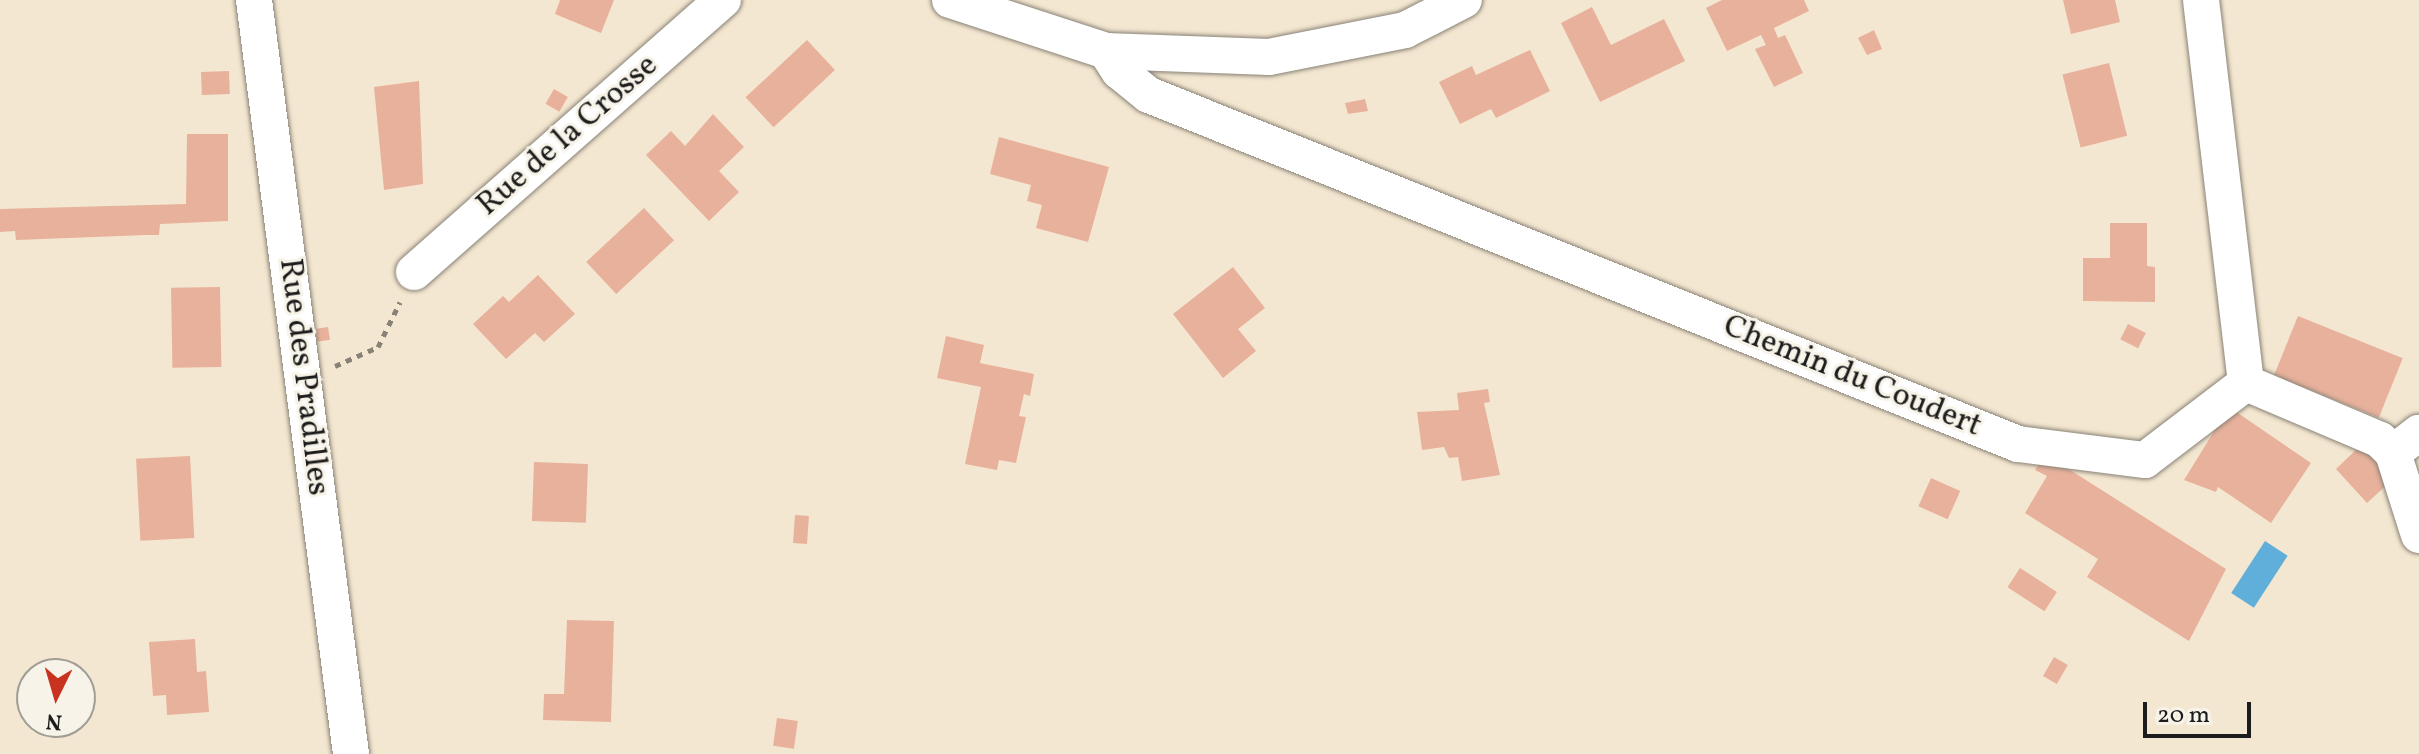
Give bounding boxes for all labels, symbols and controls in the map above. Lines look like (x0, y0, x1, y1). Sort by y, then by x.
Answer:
street label: Rue de la Crosse (470, 47, 666, 225)
street label: Rue des Pradilles (269, 256, 337, 498)
street label: Chemin du Coudert (1717, 308, 1987, 446)
north arrow (16, 658, 96, 738)
scale bar (2147, 686, 2255, 736)
text: 20 m (2157, 699, 2210, 733)
text: N (45, 704, 63, 737)

